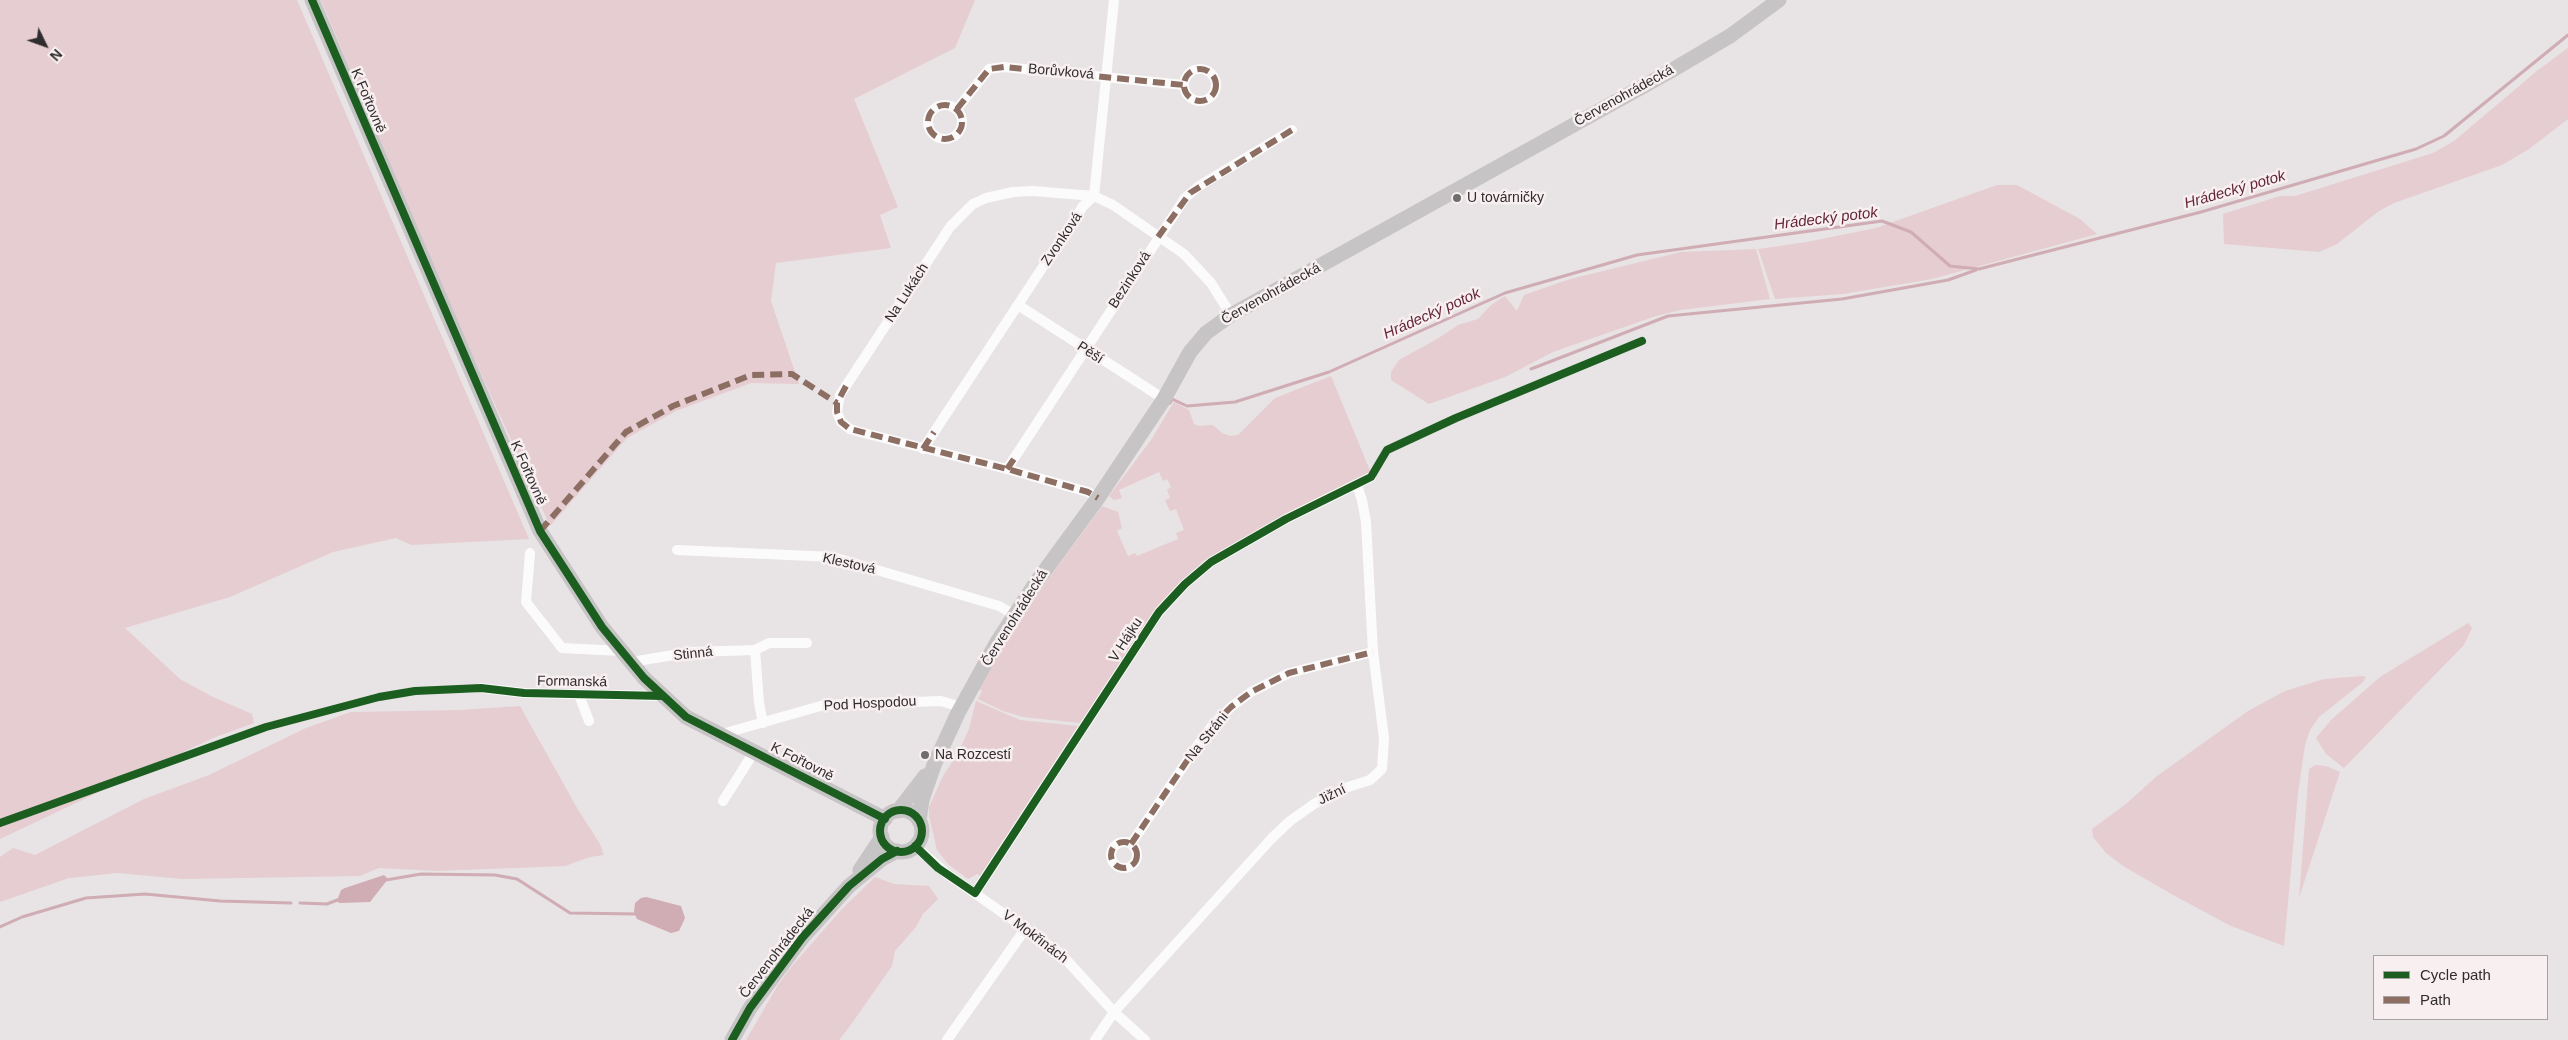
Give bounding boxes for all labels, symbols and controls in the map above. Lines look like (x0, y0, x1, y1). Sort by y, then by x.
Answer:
north arrow (20, 20, 70, 70)
text: N (47, 46, 65, 64)
street label: Borůvková (1027, 61, 1095, 83)
street label: Červenohrádecká (1572, 62, 1676, 130)
street label: K Fořtovně (347, 66, 389, 136)
water label: Hrádecký potok (2182, 167, 2288, 213)
place label: U továrničky (1467, 190, 1544, 206)
marker: U továrničky (1451, 192, 1463, 204)
water label: Hrádecký potok (1773, 204, 1879, 234)
street label: Zvonková (1038, 209, 1086, 269)
street label: Bezinková (1105, 248, 1155, 312)
street label: Na Lukách (882, 260, 932, 326)
street label: Červenohrádecká (1219, 260, 1323, 328)
water label: Hrádecký potok (1381, 285, 1483, 343)
street label: Pěší (1074, 338, 1106, 368)
street label: K Fořtovně (506, 438, 550, 508)
street label: Klestová (821, 550, 877, 578)
street label: Červenohrádecká (979, 567, 1051, 669)
street label: V Hájku (1106, 615, 1146, 665)
street label: Stinná (672, 644, 714, 664)
street label: Formanská (537, 673, 607, 691)
street label: Pod Hospodou (823, 693, 917, 715)
street label: Na Stráni (1182, 709, 1232, 765)
street label: K Fořtovně (768, 739, 836, 785)
place label: Na Rozcestí (935, 747, 1011, 763)
marker: Na Rozcestí (919, 749, 931, 761)
street label: Jižní (1315, 781, 1349, 809)
street label: Červenohrádecká (736, 904, 818, 1002)
street label: V Mokřinách (999, 907, 1071, 967)
legend (2373, 955, 2548, 1020)
text: Cycle path (2420, 966, 2491, 983)
text: Path (2420, 991, 2451, 1008)

